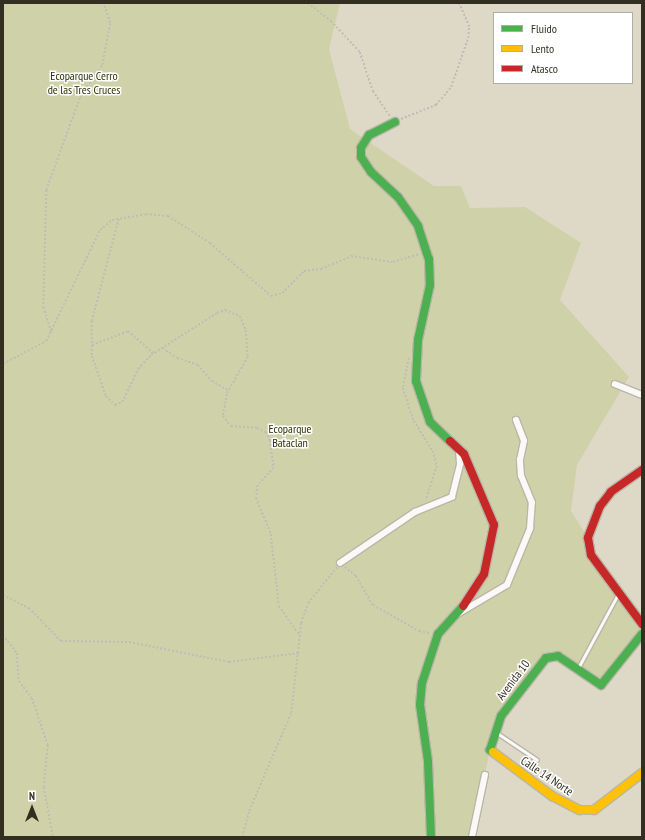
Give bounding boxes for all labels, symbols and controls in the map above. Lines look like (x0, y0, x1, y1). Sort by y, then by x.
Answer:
legend (493, 12, 633, 84)
text: Fluido (531, 21, 557, 36)
text: Lento (531, 41, 554, 56)
text: Atasco (531, 61, 558, 76)
park label: Ecoparque Cerro de las Tres Cruces (48, 69, 120, 97)
park label: Ecoparque Bataclan (268, 422, 312, 450)
street label: Avenida 10 (493, 657, 533, 703)
street label: Calle 14 Norte (518, 753, 576, 799)
north arrow (12, 788, 52, 828)
text: N (29, 789, 35, 803)

